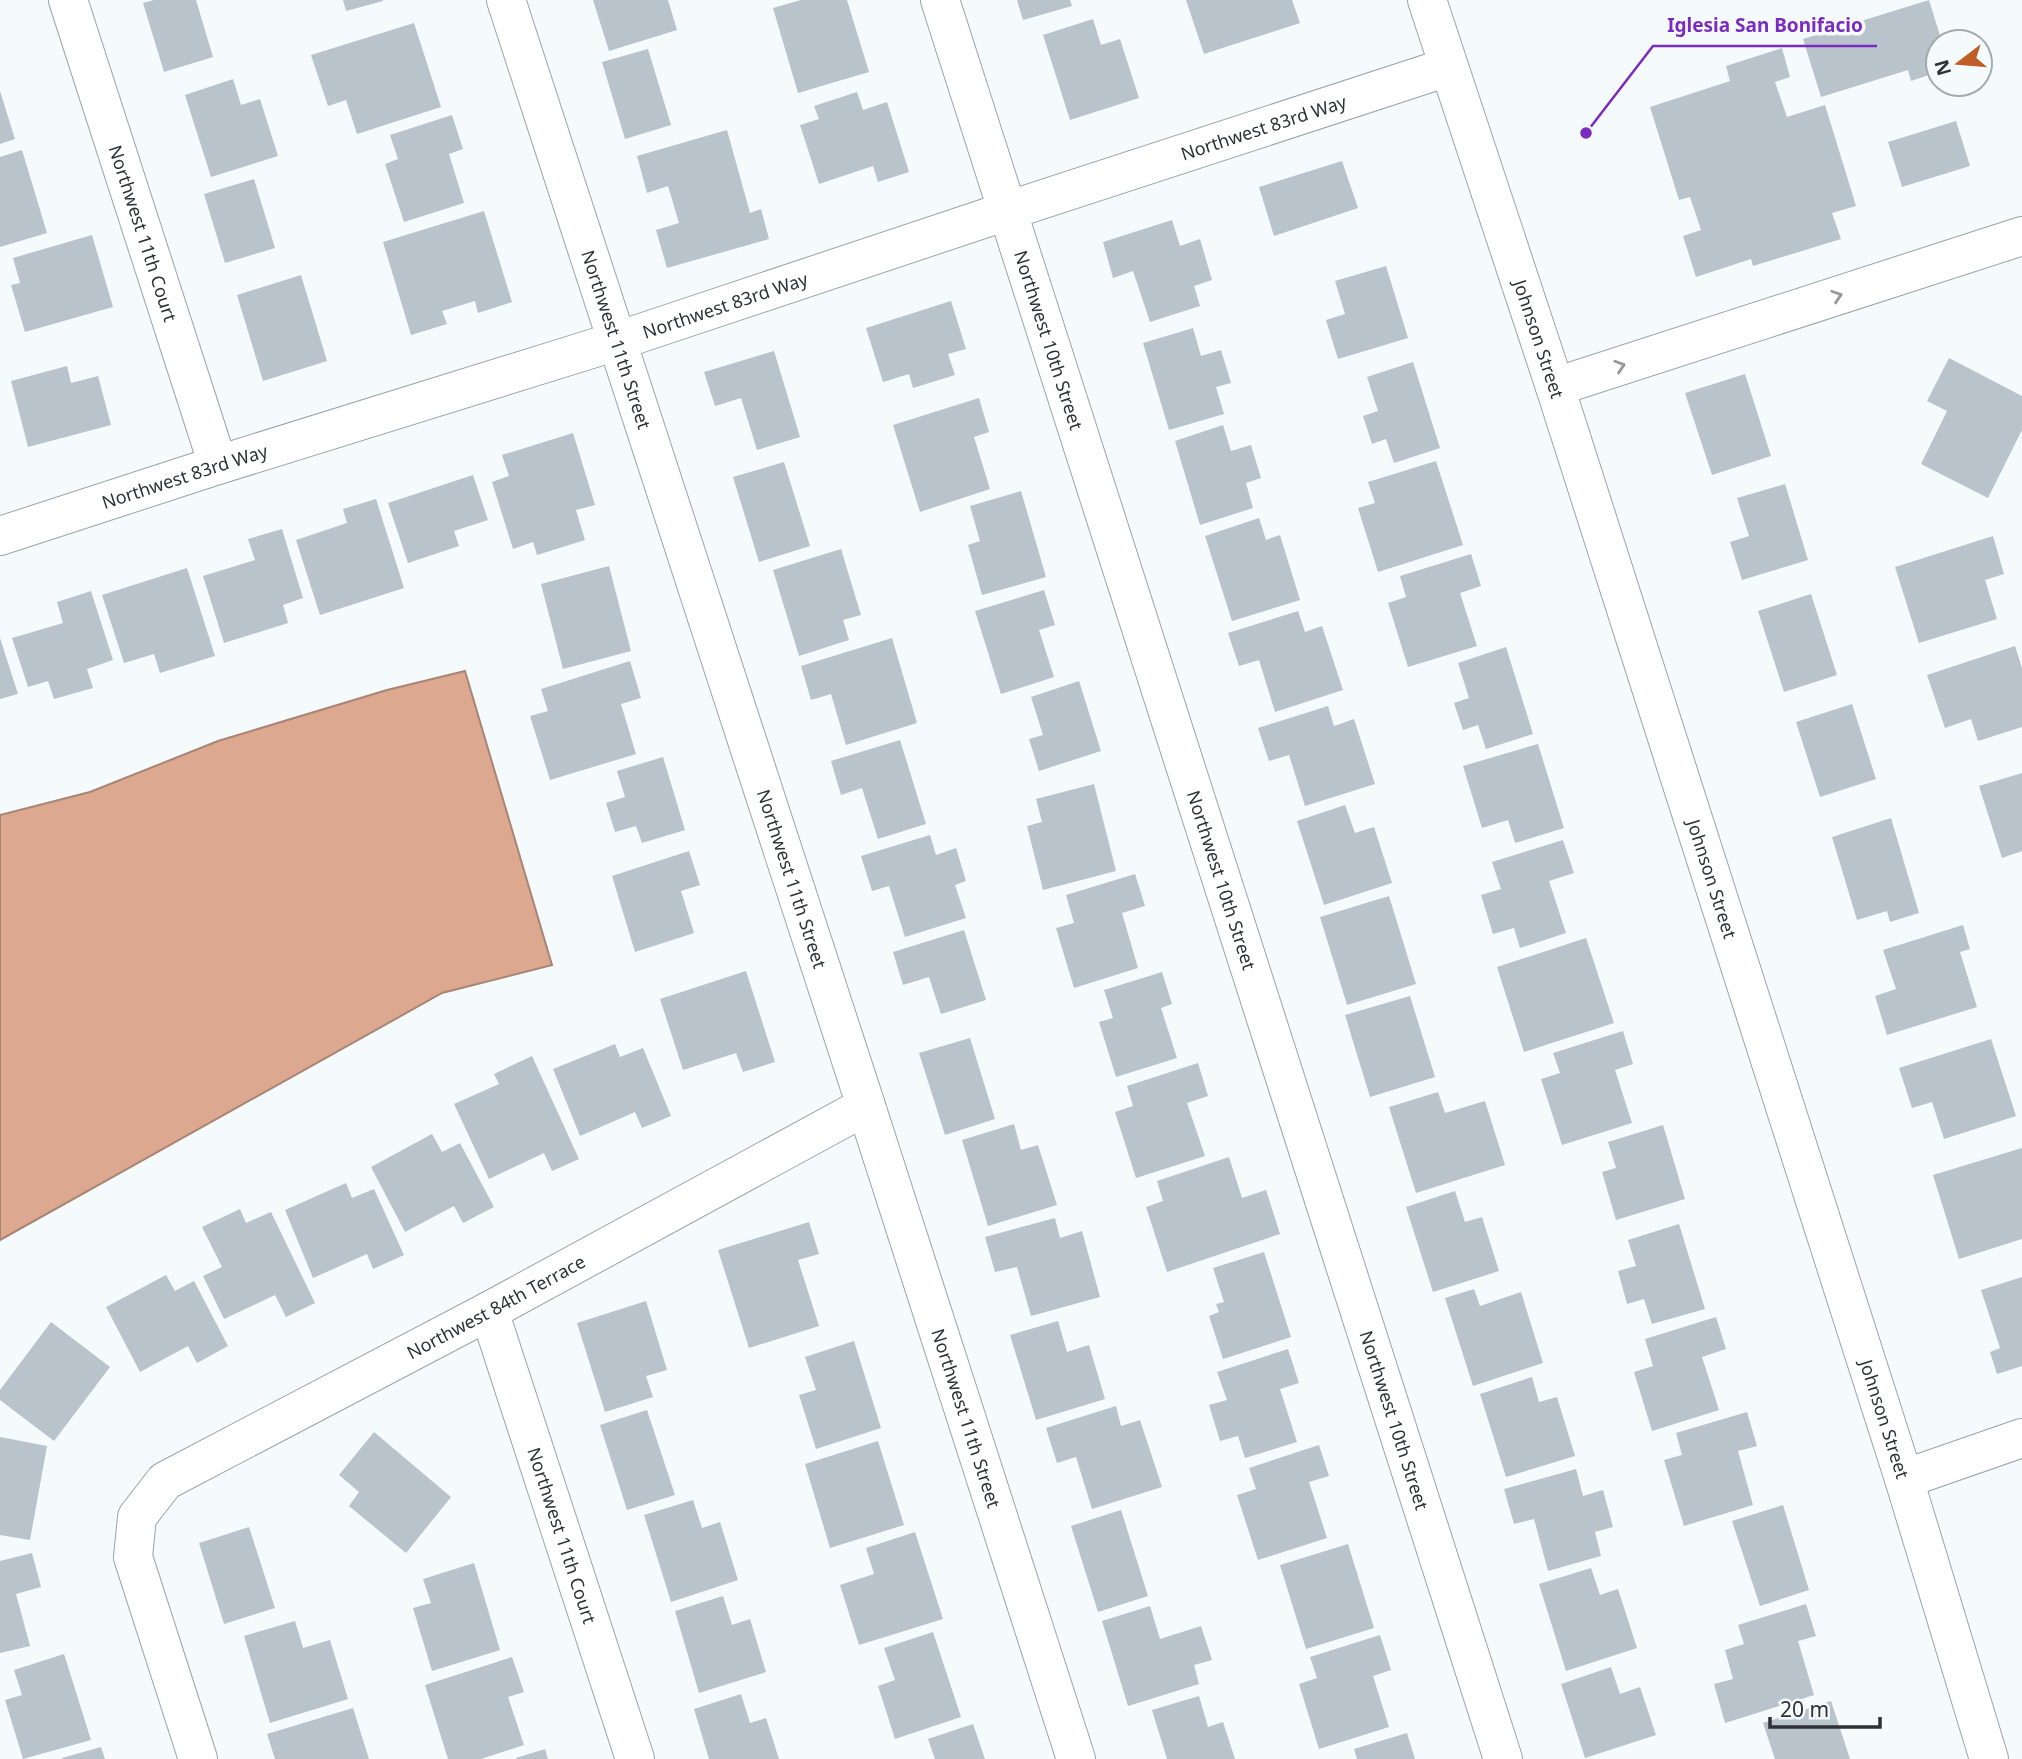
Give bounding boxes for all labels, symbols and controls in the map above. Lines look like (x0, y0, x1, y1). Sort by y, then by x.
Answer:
callout: Iglesia San Bonifacio (1653, 6, 1877, 46)
text: Iglesia San Bonifacio (1667, 12, 1863, 38)
north arrow (1924, 28, 1994, 98)
text: N (1928, 57, 1957, 79)
street label: Northwest 83rd Way (1178, 89, 1350, 165)
street label: Northwest 11th Court (104, 142, 183, 325)
street label: Northwest 11th Street (576, 247, 657, 433)
street label: Northwest 10th Street (1009, 247, 1089, 433)
street label: Northwest 83rd Way (639, 266, 812, 344)
street label: Johnson Street (1508, 275, 1570, 402)
one-way arrow (1830, 290, 1842, 304)
one-way arrow (1614, 359, 1626, 374)
street label: Northwest 83rd Way (99, 438, 271, 514)
street label: Northwest 11th Street (752, 786, 832, 972)
street label: Northwest 10th Street (1182, 787, 1262, 973)
street label: Johnson Street (1681, 814, 1743, 942)
street label: Northwest 84th Terrace (402, 1249, 589, 1364)
street label: Northwest 11th Street (926, 1325, 1007, 1511)
street label: Northwest 10th Street (1355, 1327, 1435, 1513)
street label: Johnson Street (1854, 1355, 1915, 1482)
street label: Northwest 11th Court (522, 1444, 602, 1627)
scale bar (1770, 1686, 1880, 1730)
text: 20 m (1780, 1695, 1829, 1723)

